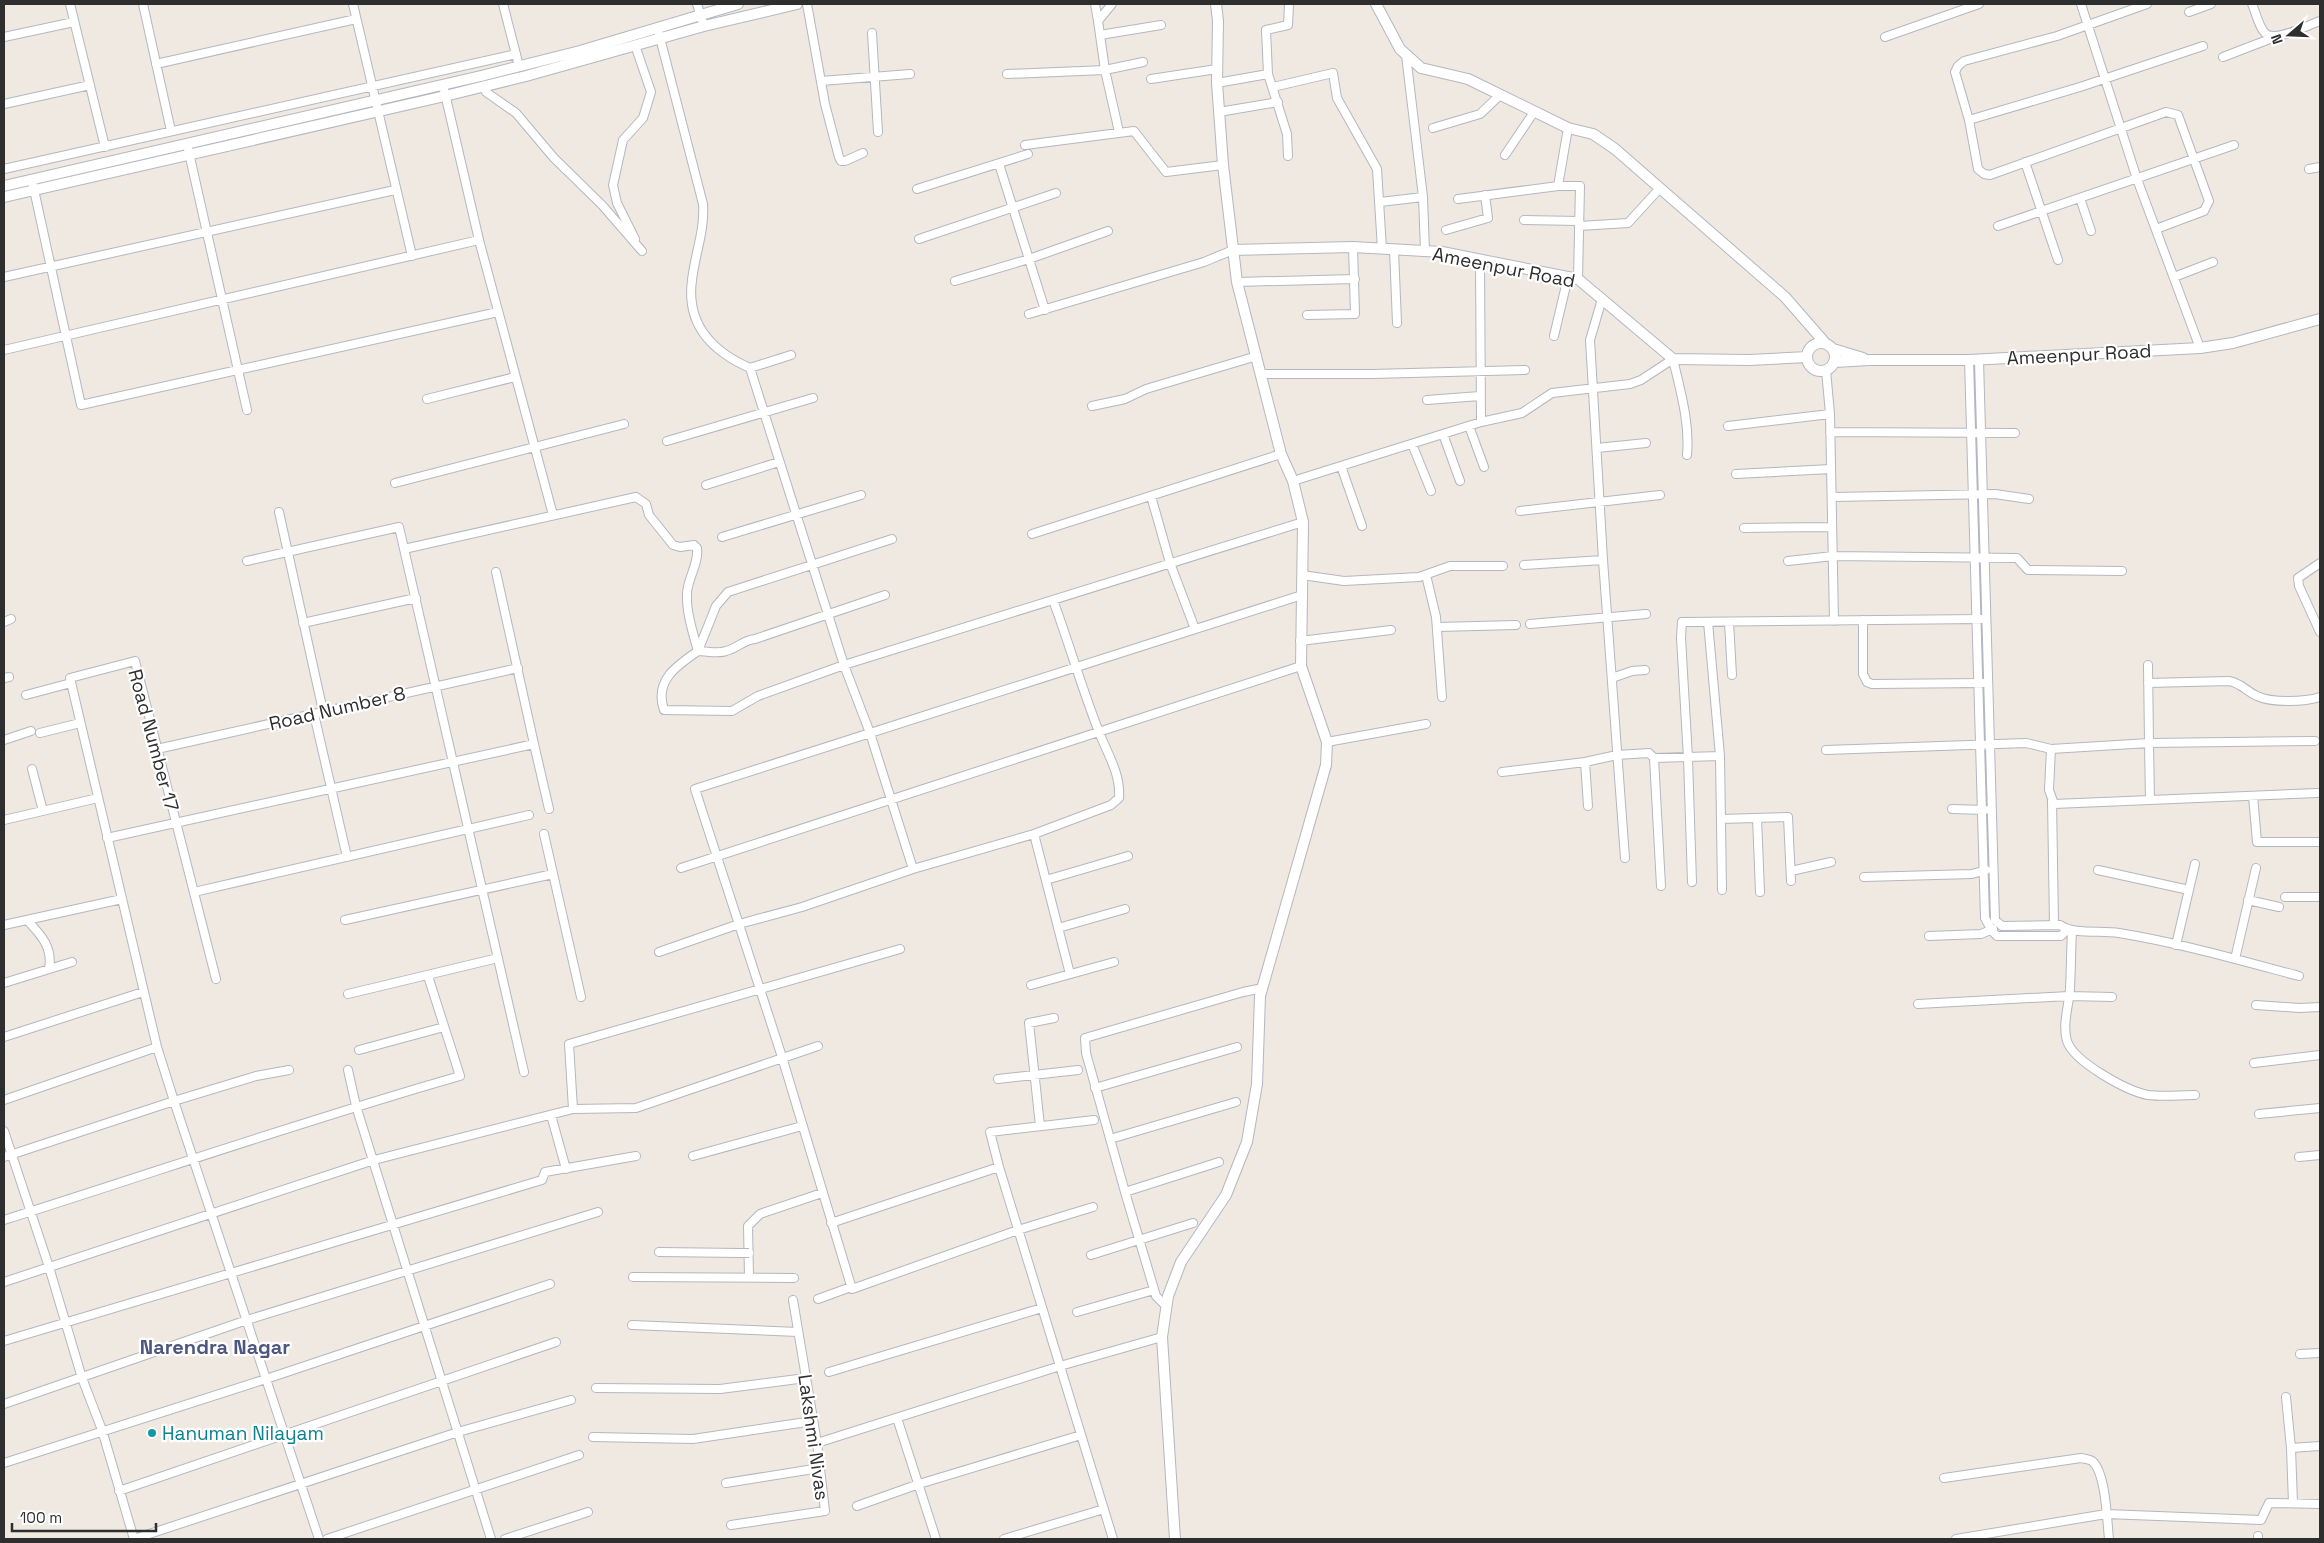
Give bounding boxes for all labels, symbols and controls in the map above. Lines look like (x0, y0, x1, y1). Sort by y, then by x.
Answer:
north arrow (2264, 10, 2314, 60)
text: N (2267, 32, 2287, 47)
street label: Ameenpur Road (1430, 241, 1577, 294)
street label: Ameenpur Road (2006, 338, 2152, 371)
street label: Road Number 17 (123, 666, 185, 814)
street label: Road Number 8 (266, 681, 408, 736)
district label: Narendra Nagar (140, 1334, 290, 1360)
street label: Lakshmi Nivas (792, 1372, 835, 1502)
place label: Hanuman Nilayam (162, 1421, 324, 1446)
marker: Hanuman Nilayam (146, 1427, 158, 1439)
scale bar (12, 1500, 156, 1532)
text: 100 m (20, 1508, 62, 1527)

